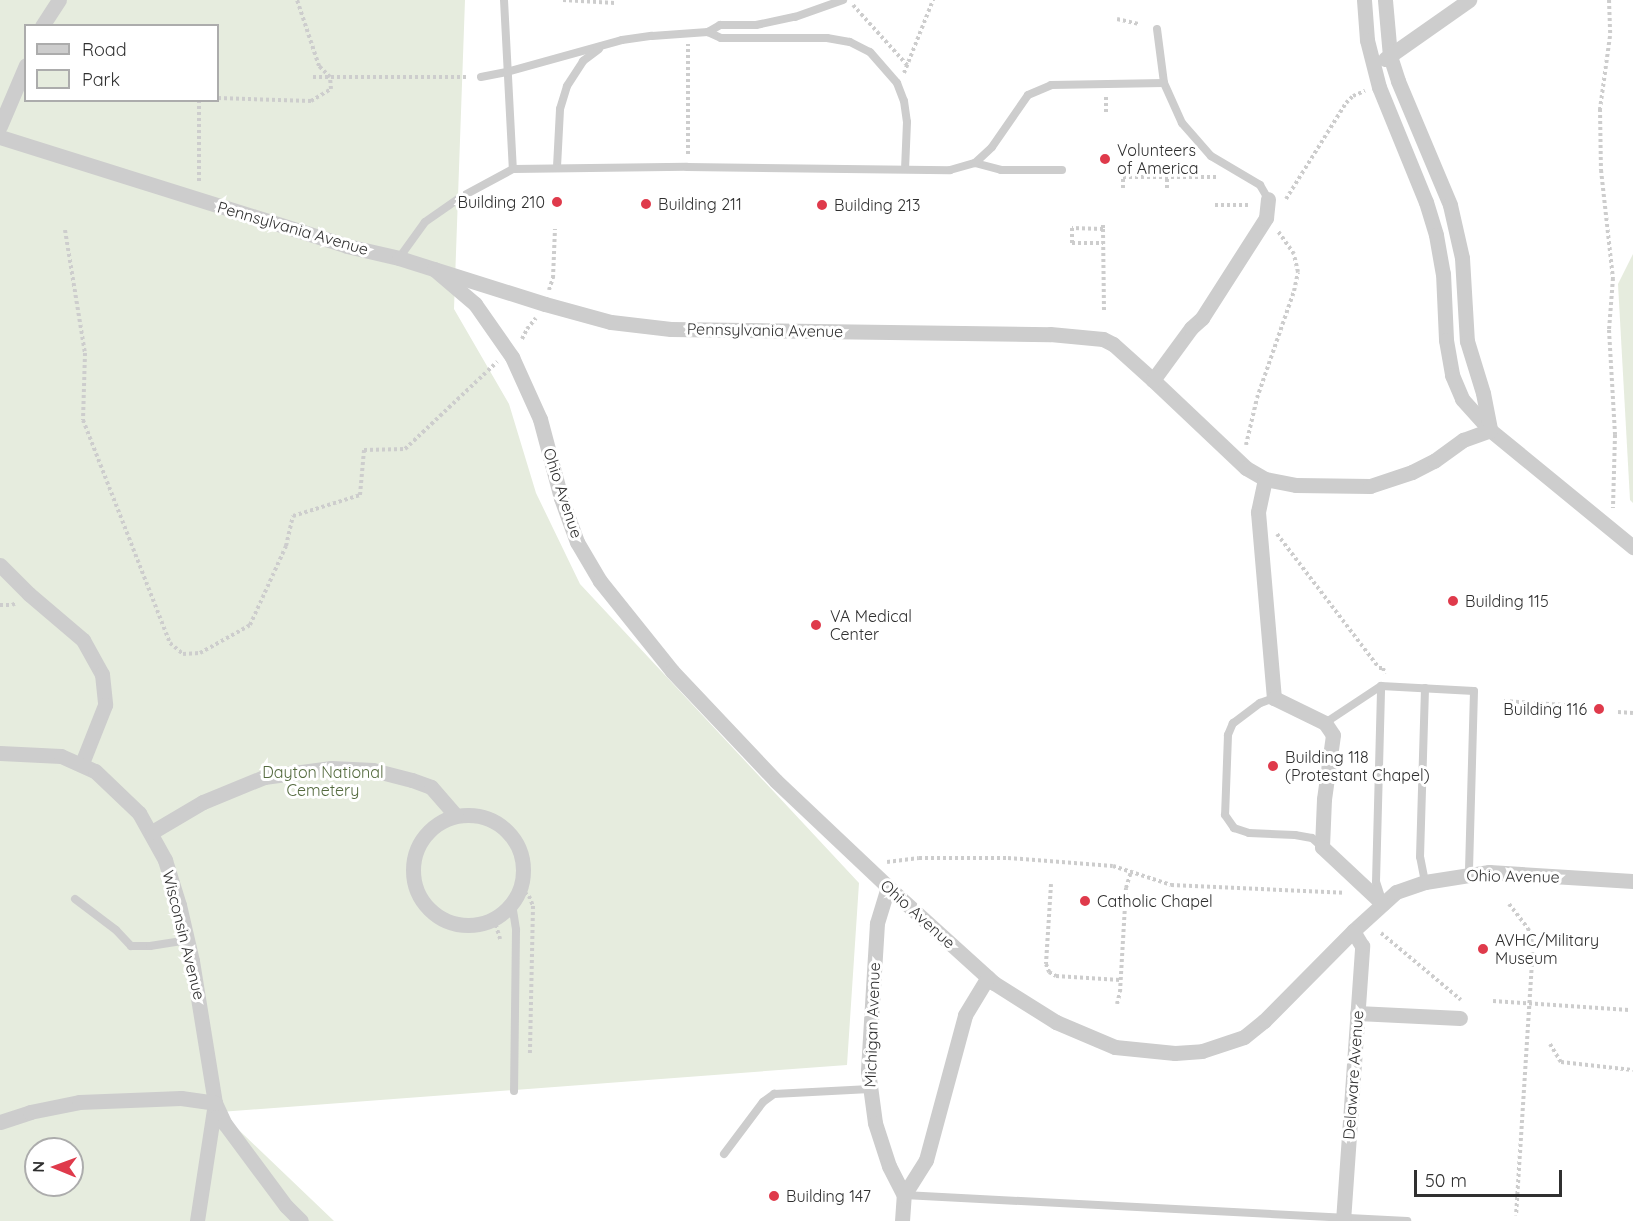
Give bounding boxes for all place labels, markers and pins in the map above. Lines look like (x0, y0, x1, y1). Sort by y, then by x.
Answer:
place label: Volunteers of America (1117, 140, 1198, 178)
marker: Volunteers of America (1098, 152, 1112, 166)
place label: Building 210 (458, 192, 545, 212)
place label: Building 211 (658, 194, 742, 214)
marker: Building 210 (550, 195, 564, 209)
place label: Building 213 (834, 195, 920, 215)
marker: Building 211 (639, 197, 653, 211)
marker: Building 213 (815, 198, 829, 212)
place label: Building 115 (1465, 591, 1549, 611)
marker: Building 115 (1446, 594, 1460, 608)
place label: VA Medical Center (830, 606, 912, 644)
marker: VA Medical Center (807, 616, 825, 634)
place label: Building 116 (1503, 699, 1587, 719)
marker: Building 116 (1592, 702, 1606, 716)
place label: Building 118 (Protestant Chapel) (1285, 747, 1430, 785)
marker: Building 118 (Protestant Chapel) (1266, 759, 1280, 773)
place label: Catholic Chapel (1097, 891, 1213, 911)
marker: Catholic Chapel (1078, 894, 1092, 908)
place label: AVHC/Military Museum (1495, 930, 1599, 968)
marker: AVHC/Military Museum (1476, 942, 1490, 956)
place label: Building 147 (786, 1186, 871, 1206)
marker: Building 147 (767, 1189, 781, 1203)

